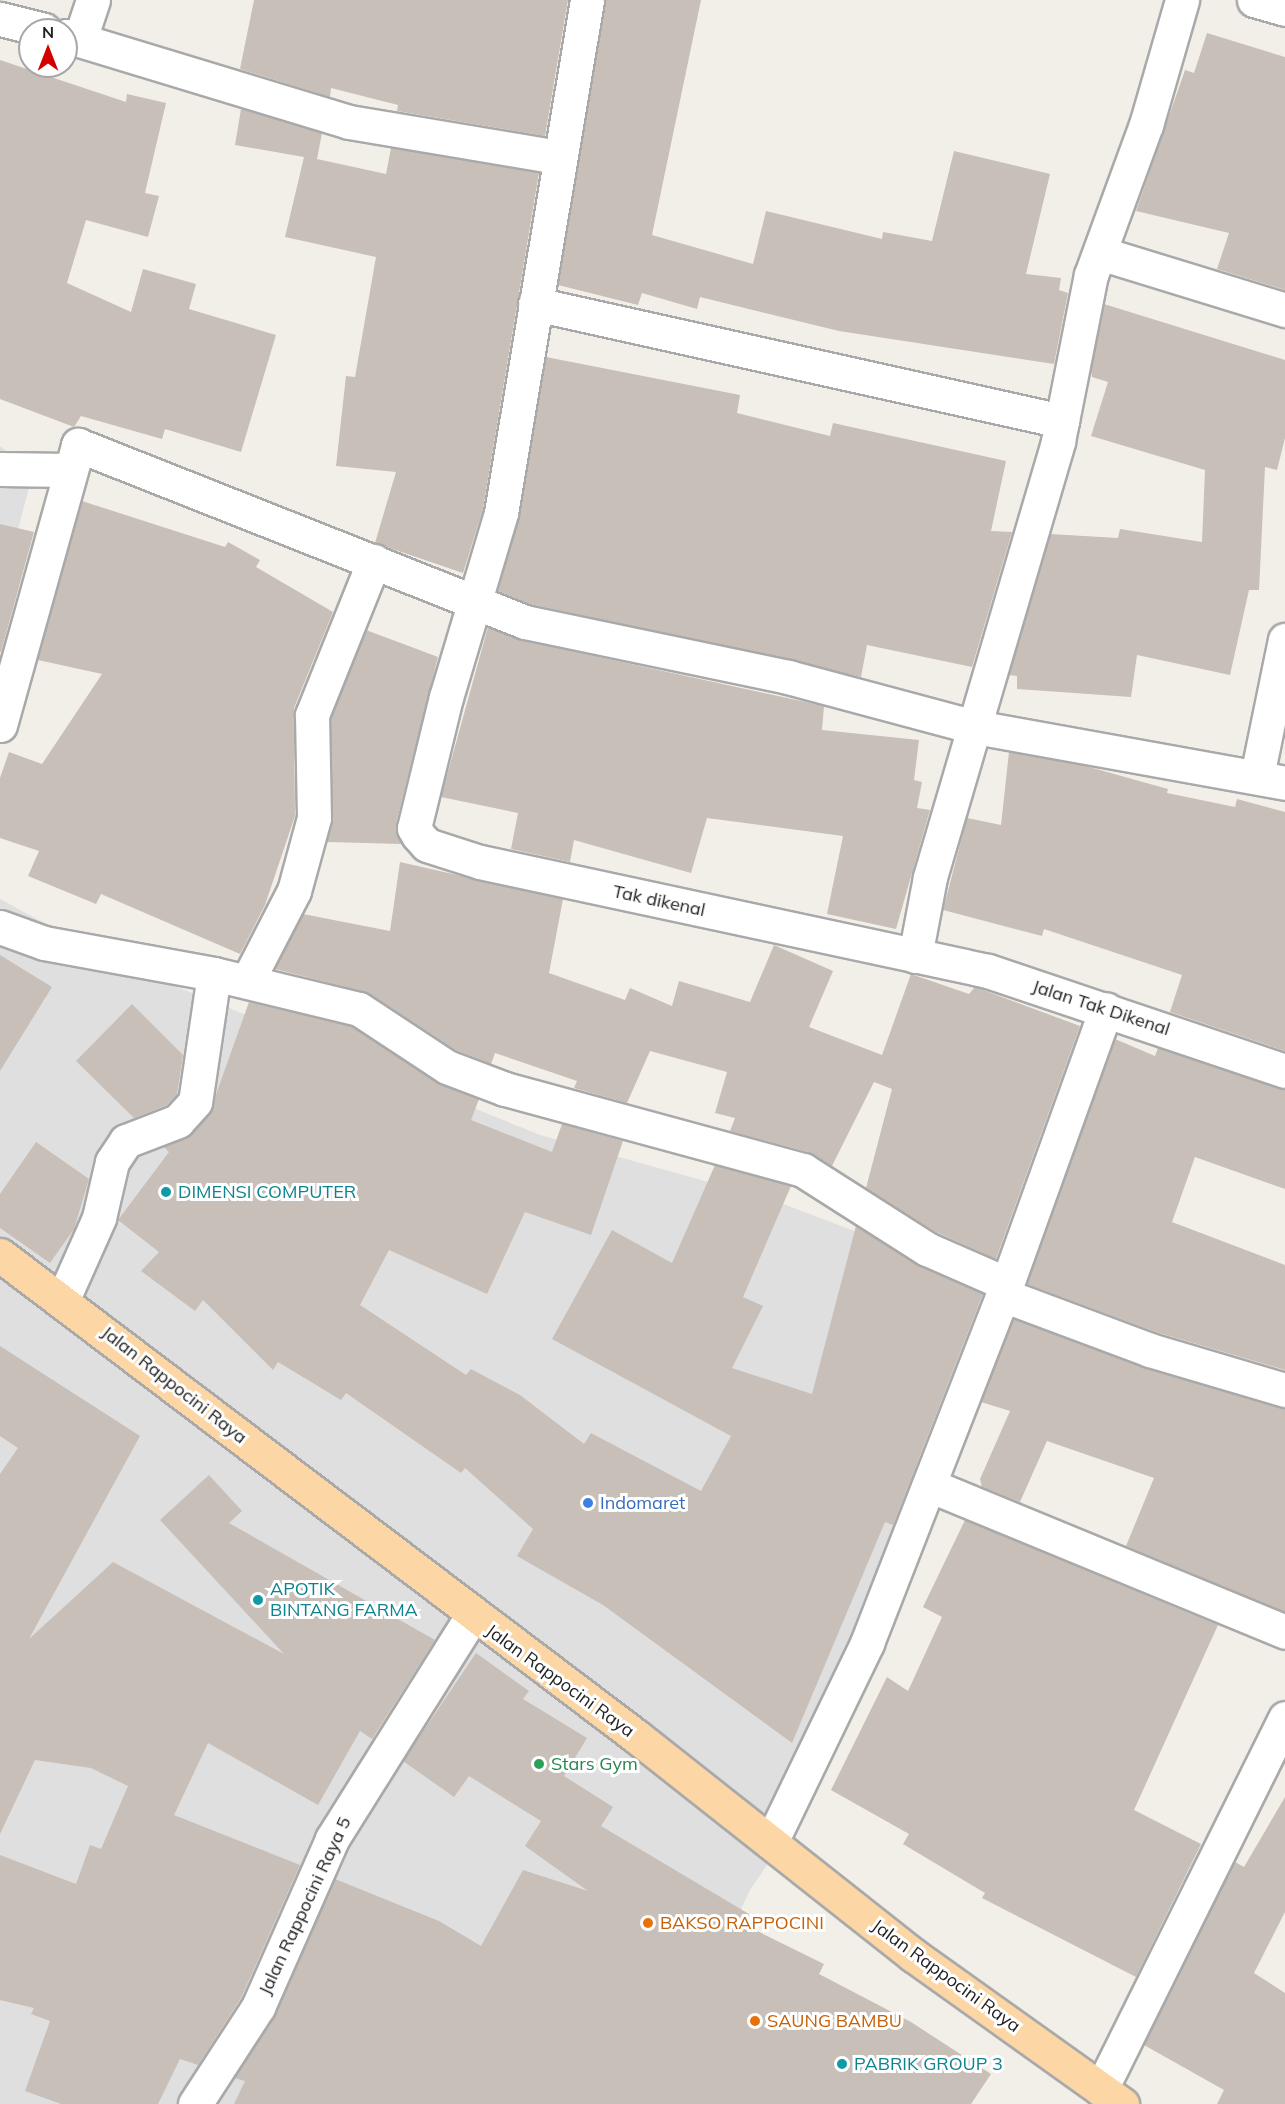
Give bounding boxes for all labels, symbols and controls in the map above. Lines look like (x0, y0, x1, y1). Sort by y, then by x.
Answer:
north arrow (18, 18, 78, 78)
text: N (42, 22, 54, 42)
street label: Tak dikenal (611, 881, 707, 921)
street label: Jalan Tak Dikenal (1029, 976, 1173, 1040)
place label: DIMENSI COMPUTER (178, 1181, 356, 1203)
marker: DIMENSI COMPUTER (159, 1185, 173, 1199)
street label: Jalan Rappocini Raya (97, 1322, 251, 1448)
place label: Indomaret (600, 1492, 685, 1514)
marker: Indomaret (581, 1496, 595, 1510)
place label: APOTIK BINTANG FARMA (270, 1579, 418, 1622)
marker: APOTIK BINTANG FARMA (251, 1593, 265, 1607)
street label: Jalan Rappocini Raya (482, 1620, 638, 1742)
place label: Stars Gym (551, 1753, 638, 1775)
marker: Stars Gym (532, 1757, 546, 1771)
street label: Jalan Rappocini Raya 5 (254, 1814, 356, 1998)
place label: BAKSO RAPPOCINI (660, 1912, 824, 1934)
street label: Jalan Rappocini Raya (868, 1915, 1024, 2037)
marker: BAKSO RAPPOCINI (641, 1916, 655, 1930)
place label: SAUNG BAMBU (767, 2010, 902, 2032)
marker: SAUNG BAMBU (748, 2014, 762, 2028)
place label: PABRIK GROUP 3 (854, 2053, 1003, 2075)
marker: PABRIK GROUP 3 (835, 2057, 849, 2071)

